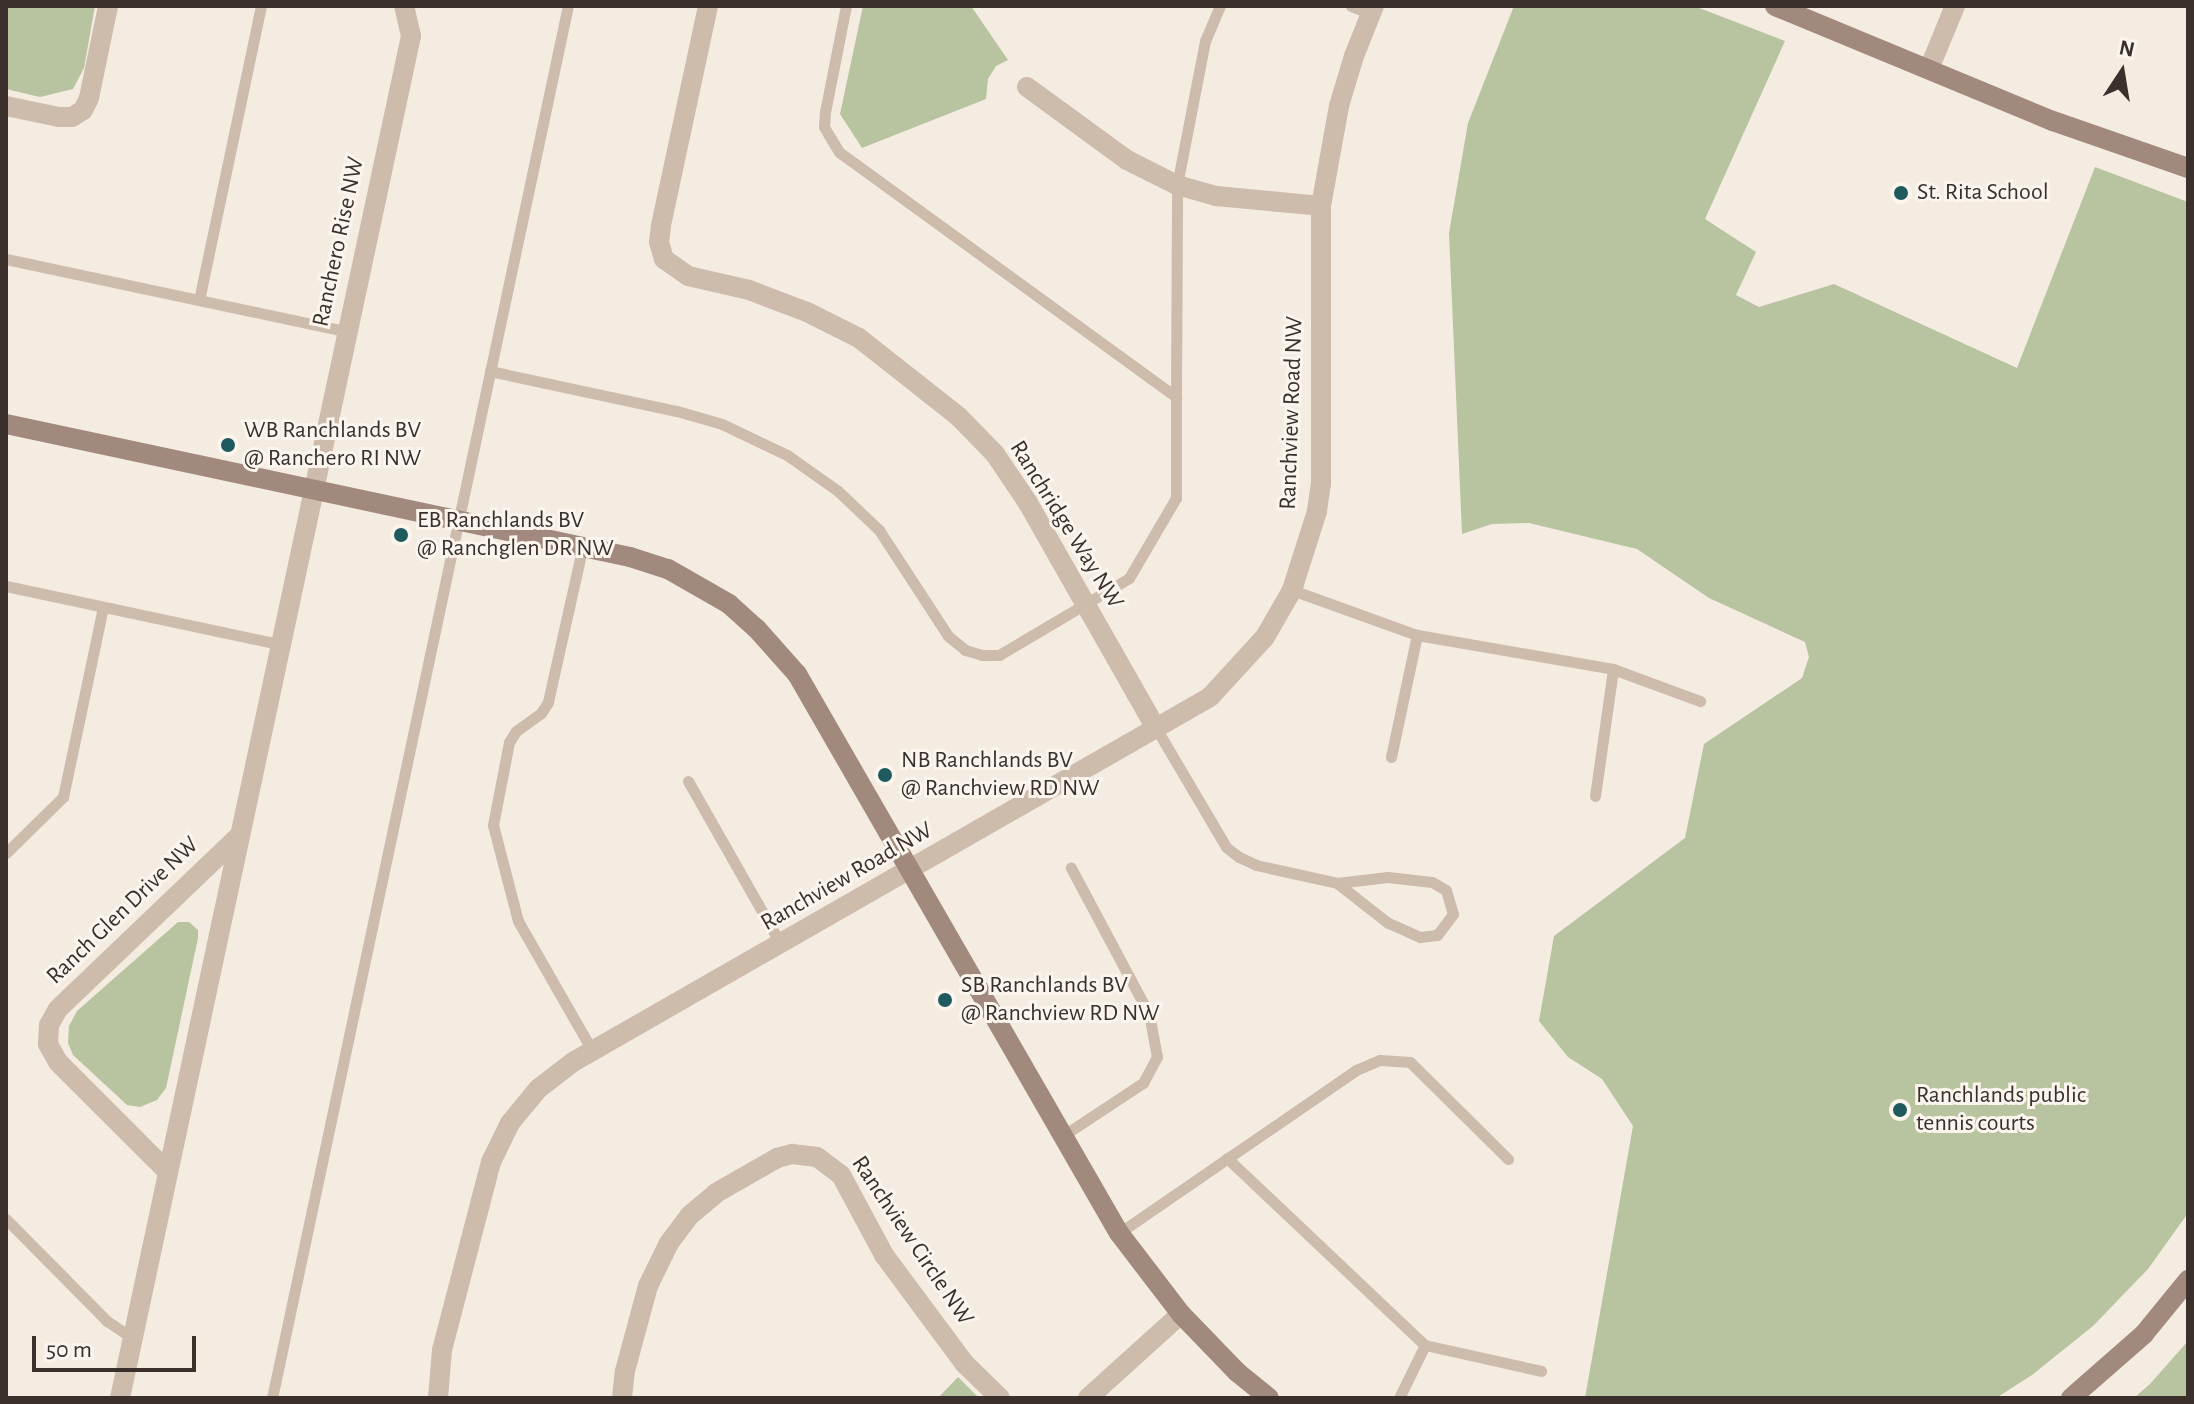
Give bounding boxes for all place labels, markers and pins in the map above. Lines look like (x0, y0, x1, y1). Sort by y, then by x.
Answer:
place label: St. Rita School (1917, 179, 2049, 207)
marker: St. Rita School (1892, 184, 1910, 202)
place label: WB Ranchlands BV @ Ranchero RI NW (244, 417, 421, 473)
marker: WB Ranchlands BV @ Ranchero RI NW (219, 436, 237, 454)
place label: EB Ranchlands BV @ Ranchglen DR NW (417, 507, 614, 563)
marker: EB Ranchlands BV @ Ranchglen DR NW (392, 526, 410, 544)
place label: NB Ranchlands BV @ Ranchview RD NW (901, 747, 1099, 803)
marker: NB Ranchlands BV @ Ranchview RD NW (876, 766, 894, 784)
place label: SB Ranchlands BV @ Ranchview RD NW (961, 972, 1159, 1028)
marker: SB Ranchlands BV @ Ranchview RD NW (936, 991, 954, 1009)
place label: Ranchlands public tennis courts (1916, 1082, 2086, 1138)
marker: Ranchlands public tennis courts (1891, 1101, 1909, 1119)

